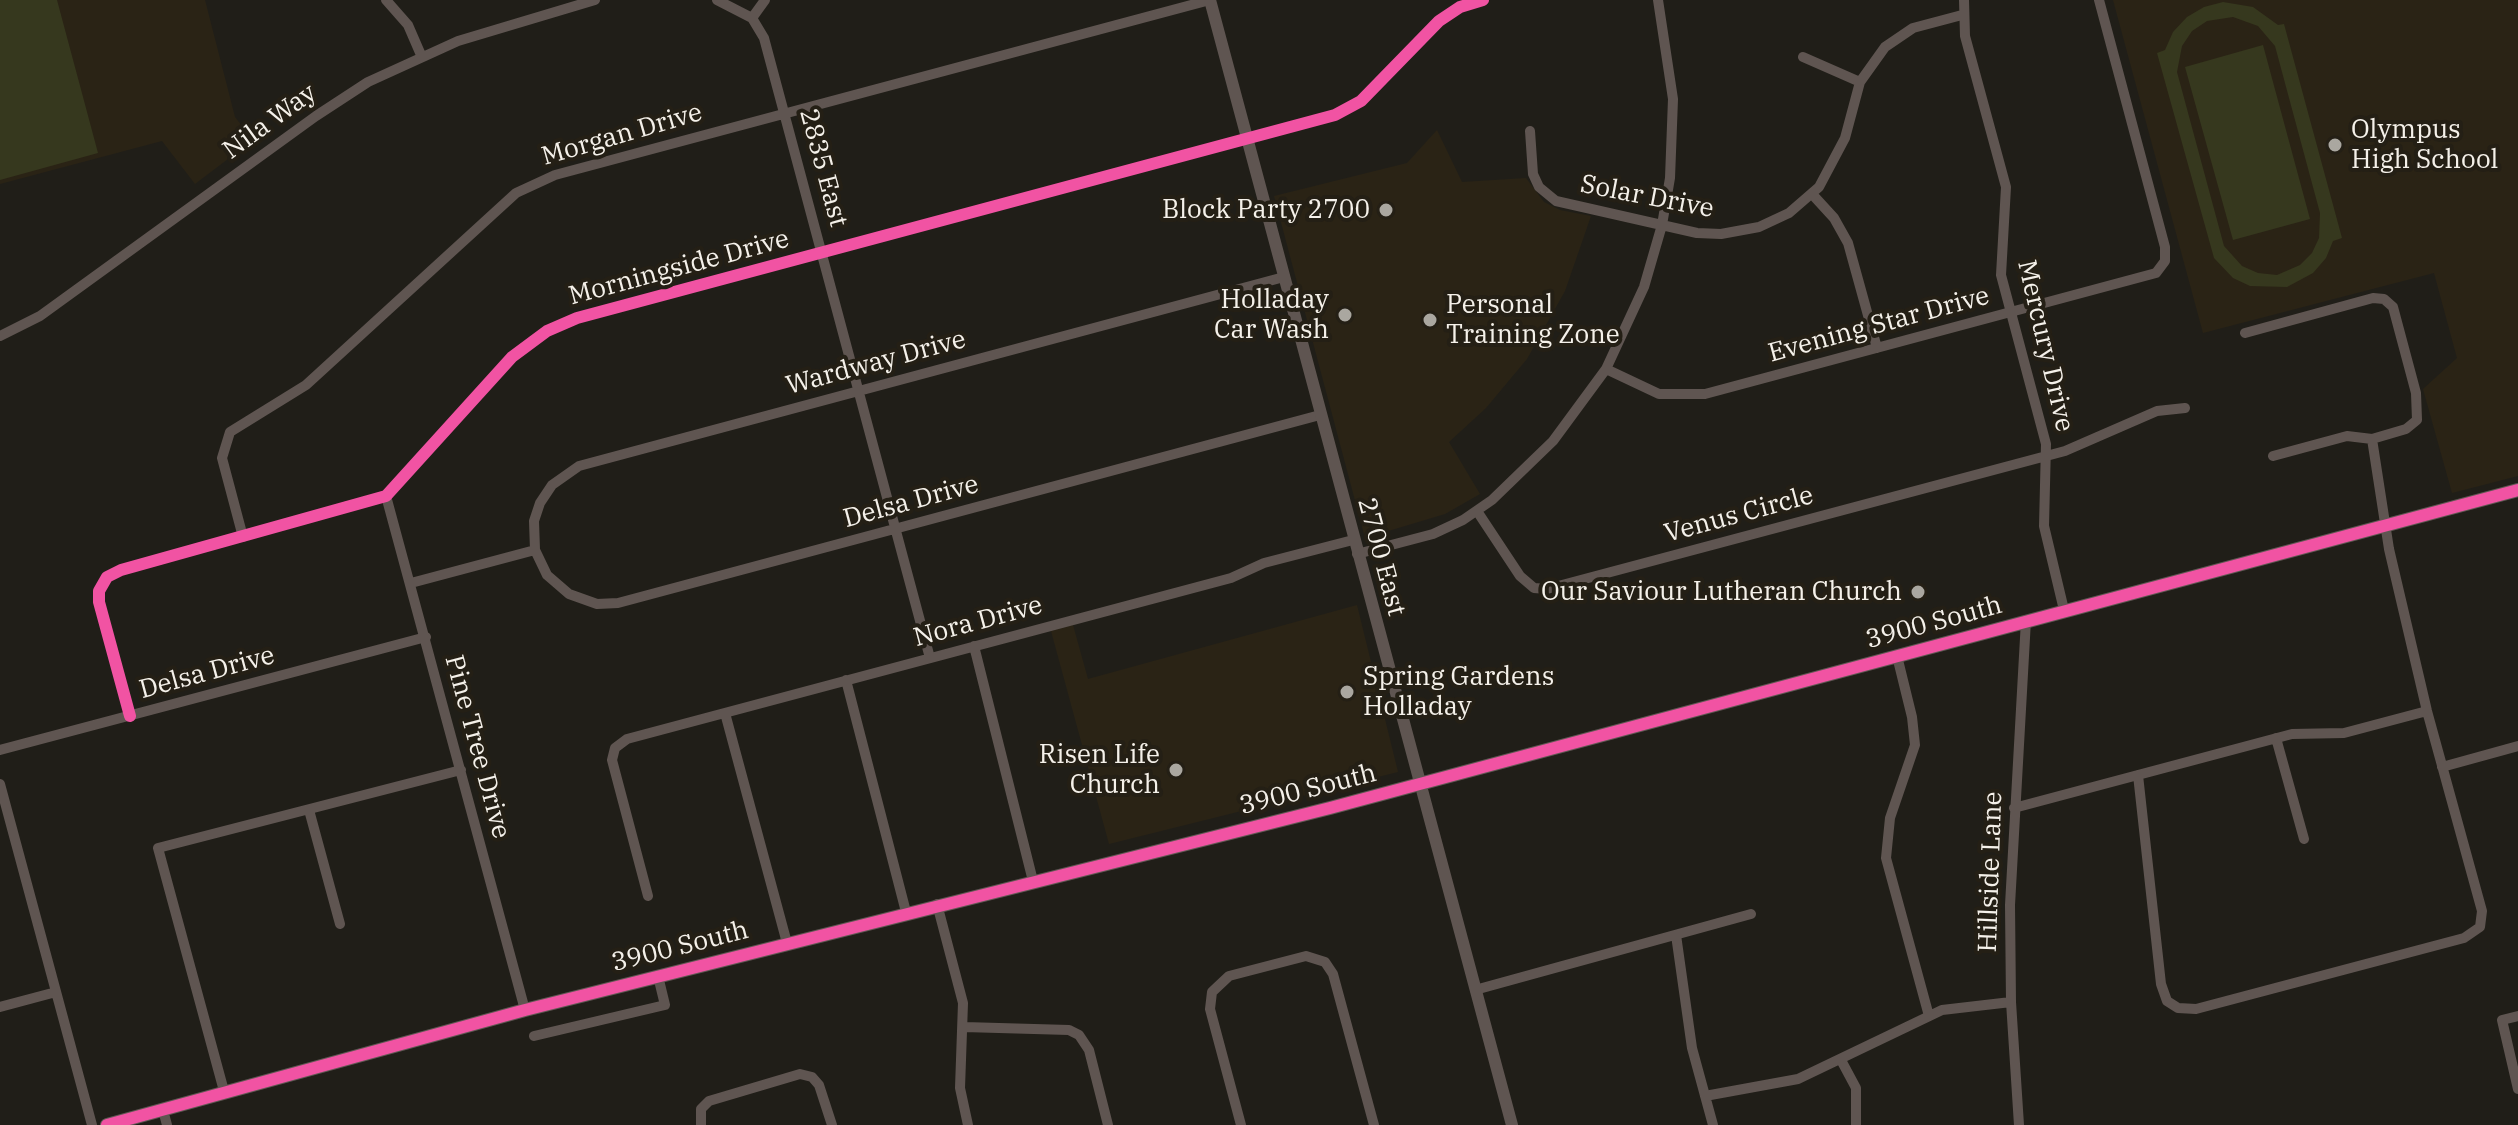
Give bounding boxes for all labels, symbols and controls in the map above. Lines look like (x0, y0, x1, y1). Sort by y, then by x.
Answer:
street label: Nila Way (217, 78, 323, 166)
street label: Morgan Drive (538, 97, 706, 173)
street label: 2835 East (792, 106, 854, 230)
place label: Olympus High School (2351, 114, 2498, 176)
marker: Olympus High School (2326, 136, 2344, 154)
street label: Solar Drive (1578, 169, 1716, 225)
place label: Block Party 2700 (1162, 194, 1370, 226)
marker: Block Party 2700 (1377, 201, 1395, 219)
street label: Morningside Drive (565, 224, 793, 312)
street label: Mercury Drive (2010, 257, 2080, 435)
street label: Evening Star Drive (1765, 280, 1993, 370)
place label: Holladay Car Wash (1214, 284, 1329, 346)
place label: Personal Training Zone (1446, 289, 1620, 350)
marker: Holladay Car Wash (1336, 306, 1354, 324)
marker: Personal Training Zone (1421, 311, 1439, 329)
street label: Wardway Drive (783, 324, 969, 402)
street label: Delsa Drive (840, 469, 982, 535)
street label: Venus Circle (1661, 480, 1817, 550)
street label: 2700 East (1350, 495, 1412, 619)
place label: Our Saviour Lutheran Church (1541, 576, 1902, 608)
marker: Our Saviour Lutheran Church (1909, 583, 1927, 601)
street label: Nora Drive (910, 590, 1046, 654)
street label: 3900 South (1862, 590, 2006, 656)
street label: Delsa Drive (136, 640, 278, 706)
street label: Pine Tree Drive (438, 652, 516, 842)
place label: Spring Gardens Holladay (1363, 661, 1554, 722)
marker: Spring Gardens Holladay (1338, 683, 1356, 701)
place label: Risen Life Church (1039, 739, 1160, 800)
street label: 3900 South (1236, 758, 1380, 822)
marker: Risen Life Church (1167, 761, 1185, 779)
street label: Hillside Lane (1973, 791, 2009, 953)
street label: 3900 South (608, 915, 752, 979)

